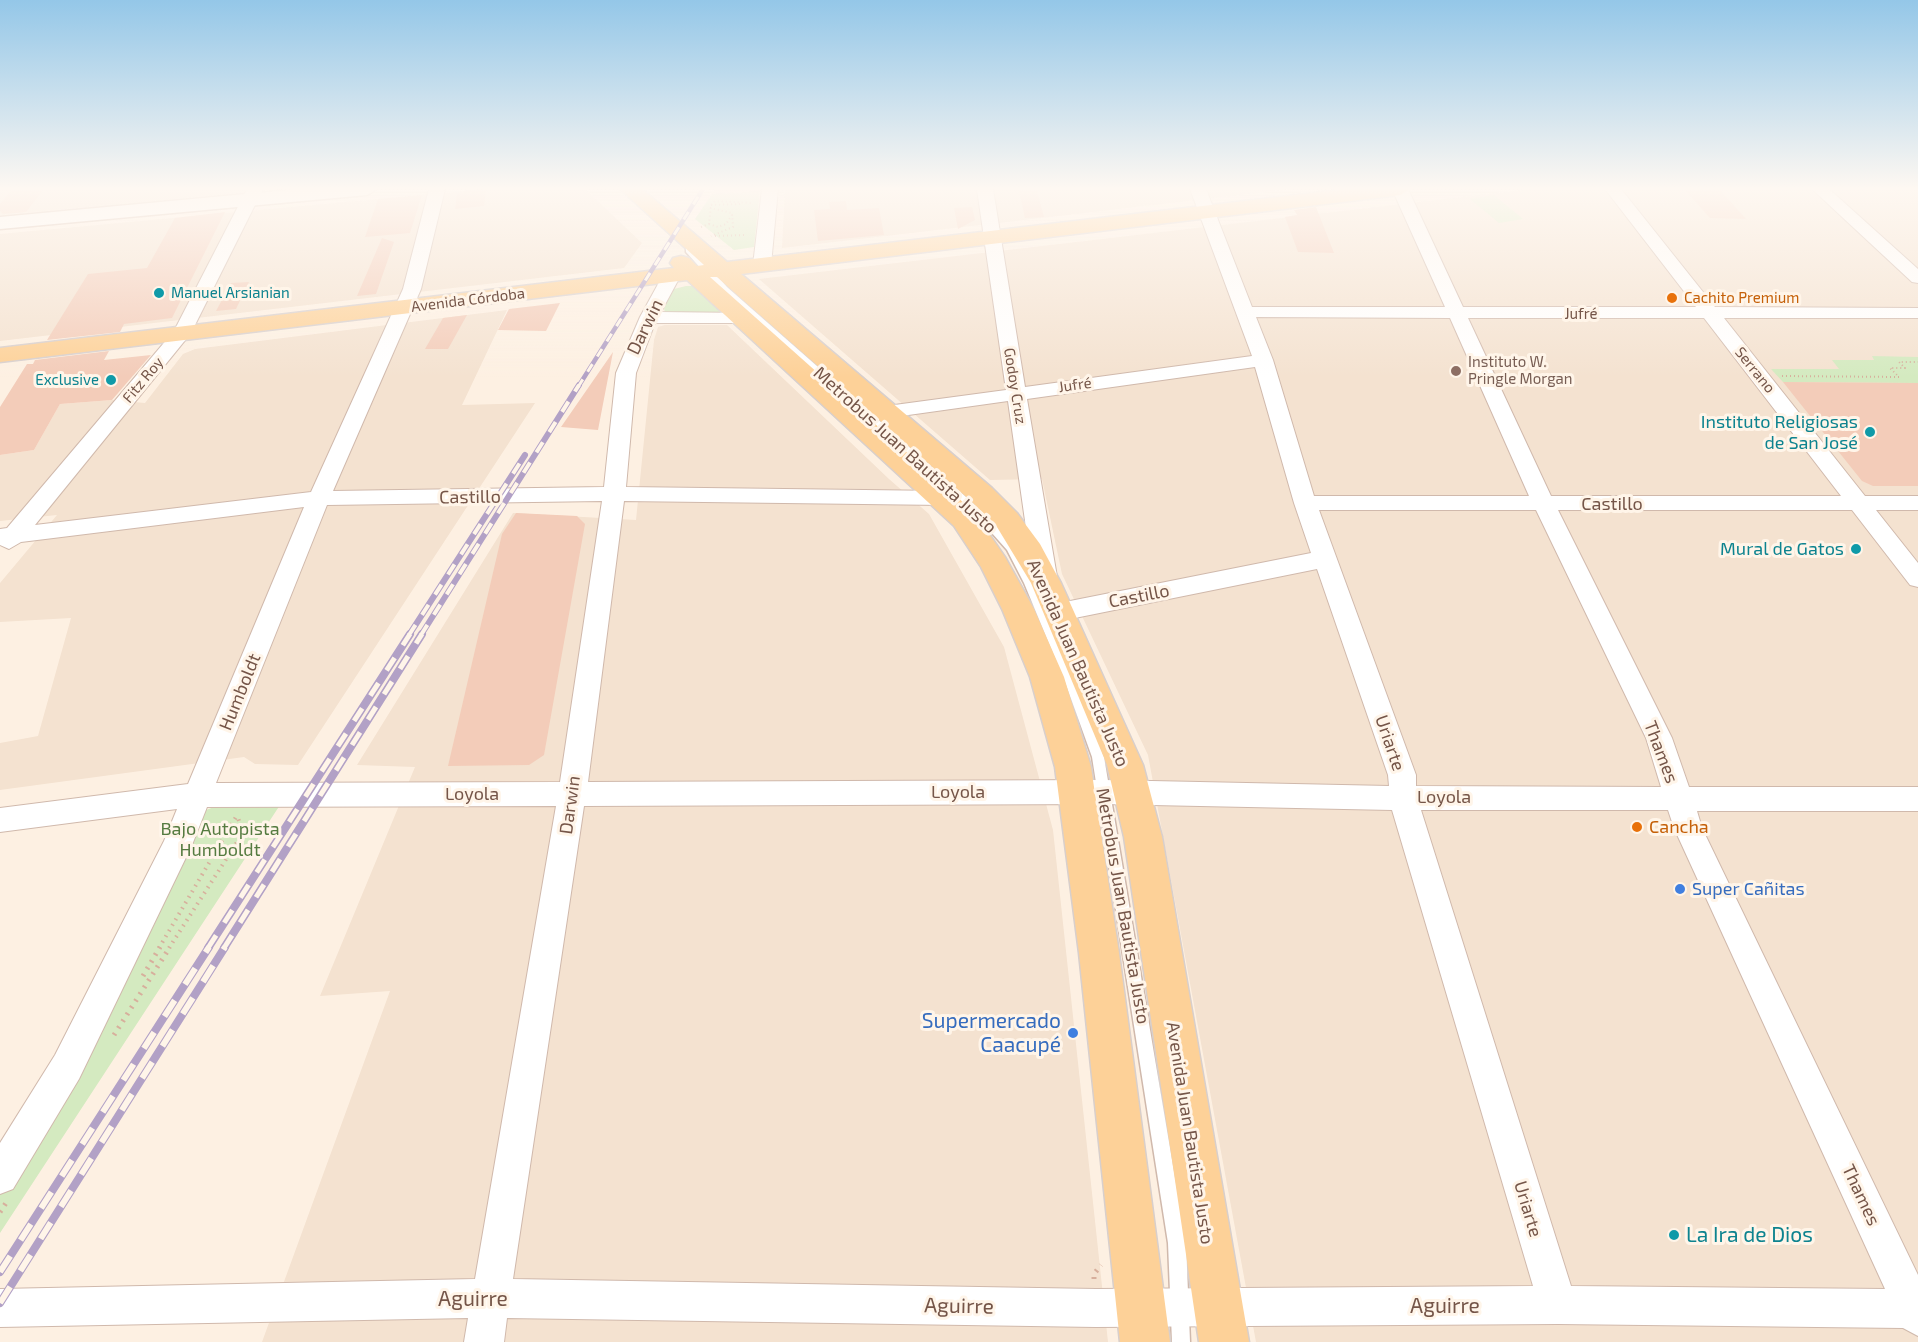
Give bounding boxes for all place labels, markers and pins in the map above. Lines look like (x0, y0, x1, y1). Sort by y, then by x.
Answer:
place label: Manuel Arsianian (171, 284, 290, 302)
marker: Manuel Arsianian (152, 286, 166, 300)
place label: Cachito Premium (1684, 289, 1799, 307)
marker: Cachito Premium (1665, 291, 1679, 305)
place label: Instituto W. Pringle Morgan (1468, 353, 1572, 388)
marker: Instituto W. Pringle Morgan (1449, 364, 1463, 378)
place label: Exclusive (35, 371, 99, 389)
marker: Exclusive (104, 373, 118, 387)
place label: Instituto Religiosas de San José (1701, 411, 1858, 454)
marker: Instituto Religiosas de San José (1863, 425, 1877, 439)
place label: Mural de Gatos (1720, 538, 1844, 560)
marker: Mural de Gatos (1849, 542, 1863, 556)
place label: Cancha (1649, 816, 1709, 838)
marker: Cancha (1630, 820, 1644, 834)
place label: Super Cañitas (1692, 878, 1805, 900)
marker: Super Cañitas (1673, 882, 1687, 896)
place label: Supermercado Caacupé (922, 1008, 1061, 1058)
marker: Supermercado Caacupé (1066, 1026, 1080, 1040)
place label: La Ira de Dios (1686, 1222, 1813, 1248)
marker: La Ira de Dios (1667, 1228, 1681, 1242)

